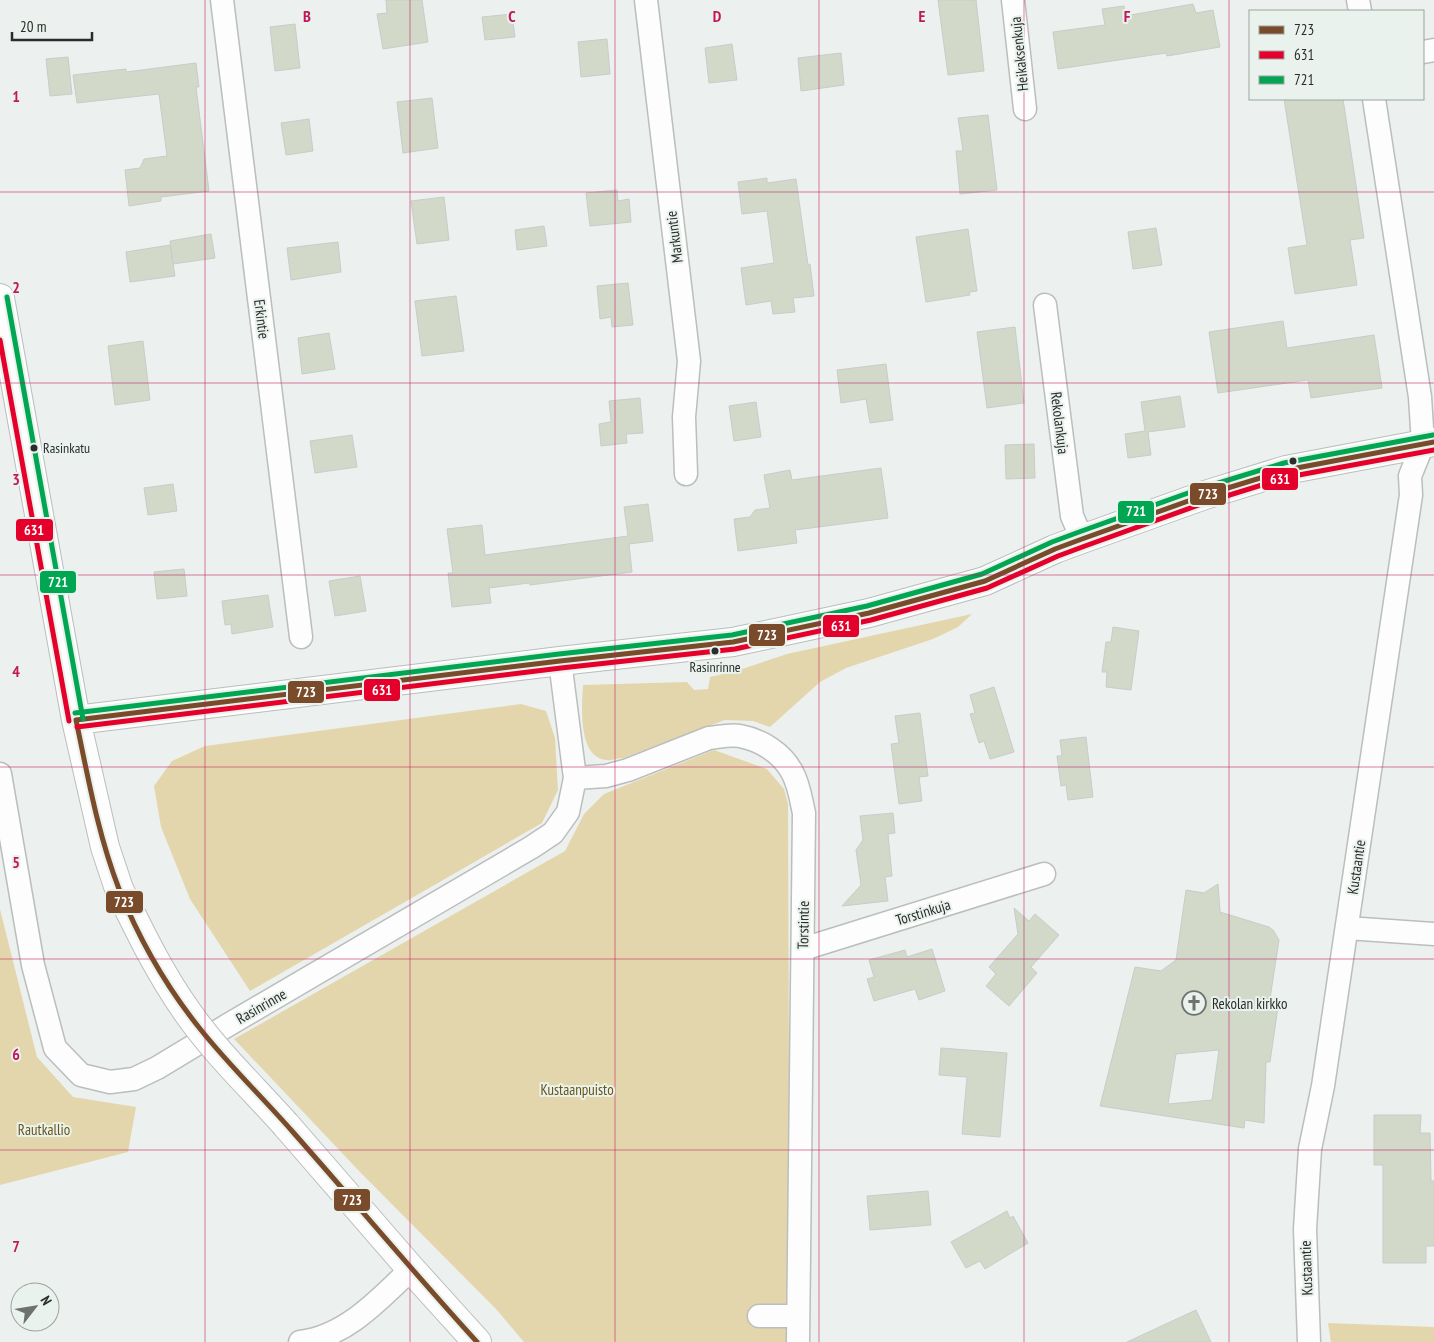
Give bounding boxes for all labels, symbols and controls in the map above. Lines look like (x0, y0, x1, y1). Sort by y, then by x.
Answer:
text: B (303, 6, 311, 26)
text: C (508, 6, 516, 26)
text: D (713, 6, 722, 26)
text: E (919, 6, 926, 26)
text: F (1124, 6, 1131, 26)
scale bar (12, 10, 92, 42)
legend (1249, 10, 1424, 100)
street label: Heikaksenkuja (1006, 16, 1032, 92)
text: 20 m (20, 17, 46, 36)
text: 723 (1294, 20, 1314, 39)
text: 631 (1294, 45, 1314, 64)
text: 721 (1294, 70, 1314, 89)
text: 1 (12, 86, 20, 106)
street label: Markuntie (661, 210, 687, 264)
text: 2 (12, 277, 20, 297)
street label: Erkintie (250, 298, 274, 340)
street label: Rekolankuja (1047, 391, 1073, 455)
place label: Rasinkatu (43, 439, 90, 457)
marker: Rasinkatu (29, 443, 39, 453)
unlabelled marker (1288, 456, 1298, 466)
line badge: 631 (1261, 467, 1299, 491)
text: 3 (12, 469, 20, 489)
text: 631 (1270, 470, 1290, 488)
line badge: 723 (1189, 482, 1227, 506)
text: 723 (1198, 485, 1218, 503)
line badge: 721 (1117, 500, 1155, 524)
text: 721 (1126, 502, 1146, 520)
line badge: 631 (15, 518, 54, 542)
text: 631 (24, 521, 44, 539)
line badge: 721 (39, 570, 77, 594)
text: 721 (48, 573, 68, 591)
line badge: 631 (822, 614, 860, 638)
text: 631 (831, 617, 851, 635)
line badge: 723 (748, 623, 786, 647)
text: 723 (757, 626, 777, 644)
marker: Rasinrinne (710, 646, 720, 656)
place label: Rasinrinne (689, 658, 741, 676)
text: 4 (12, 661, 20, 681)
line badge: 631 (363, 678, 401, 702)
line badge: 723 (287, 680, 325, 704)
text: 631 (372, 681, 392, 699)
text: 723 (296, 683, 316, 701)
street label: Kustaantie (1343, 838, 1369, 896)
text: 5 (12, 852, 20, 872)
line badge: 723 (105, 890, 144, 914)
text: 723 (114, 893, 134, 911)
street label: Torstinkuja (893, 895, 953, 929)
street label: Torstintie (793, 901, 813, 949)
street label: Rasinrinne (233, 984, 289, 1028)
church icon: Rekolan kirkko (1181, 990, 1207, 1016)
place label: Rekolan kirkko (1212, 994, 1287, 1013)
text: 6 (12, 1044, 20, 1064)
park label: Kustaanpuisto (540, 1080, 614, 1099)
park label: Rautkallio (18, 1120, 70, 1139)
line badge: 723 (333, 1188, 371, 1212)
text: 723 (342, 1191, 362, 1209)
text: 7 (12, 1236, 20, 1256)
street label: Kustaantie (1296, 1240, 1316, 1296)
north arrow (10, 1282, 60, 1332)
text: N (36, 1292, 56, 1308)

